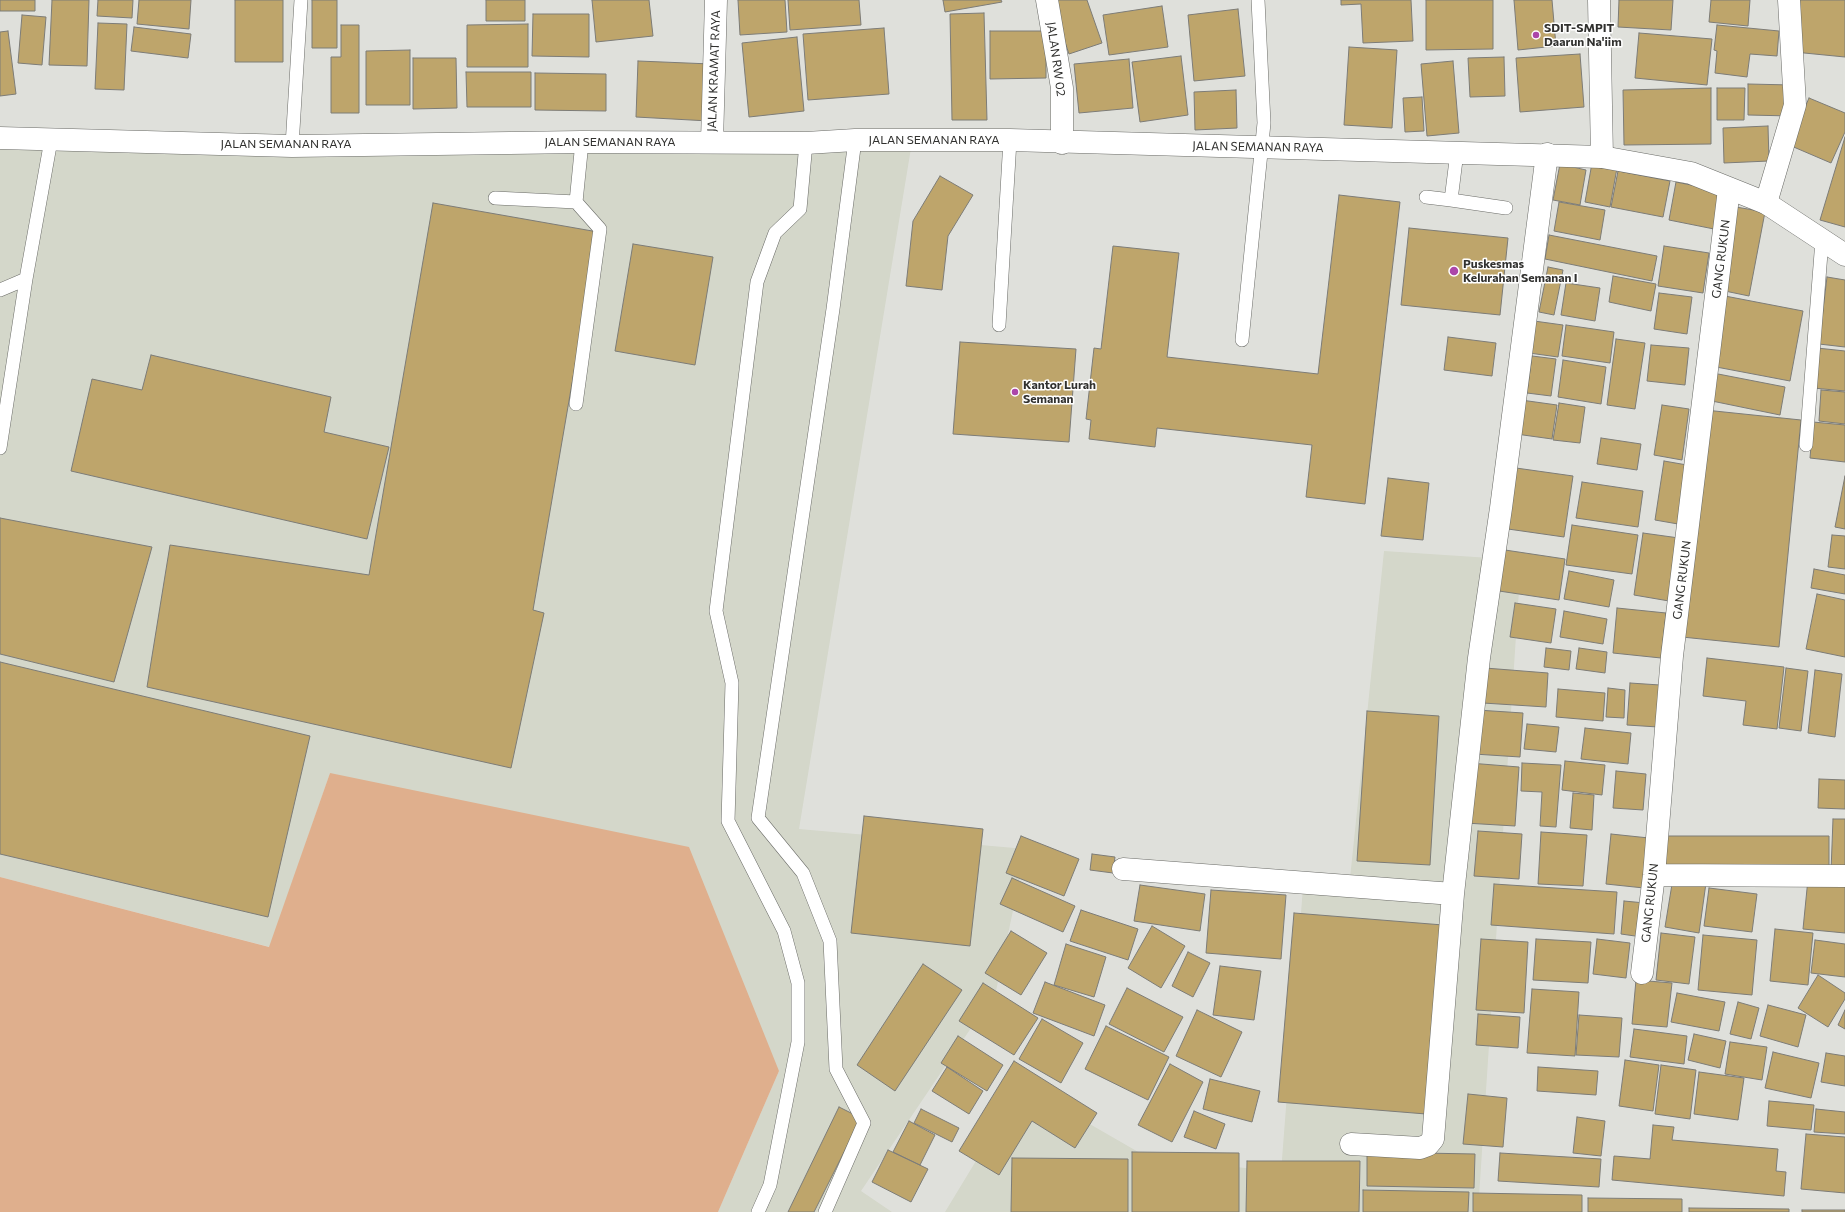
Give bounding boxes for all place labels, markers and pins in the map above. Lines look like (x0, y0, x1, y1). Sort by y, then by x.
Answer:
place label: SDIT-SMPIT Daarun Na'iim (1544, 21, 1622, 49)
marker: SDIT-SMPIT Daarun Na'iim (1531, 30, 1541, 40)
place label: Puskesmas Kelurahan Semanan I (1463, 257, 1578, 285)
marker: Puskesmas Kelurahan Semanan I (1448, 265, 1460, 277)
place label: Kantor Lurah Semanan (1023, 378, 1096, 406)
marker: Kantor Lurah Semanan (1010, 387, 1020, 397)

